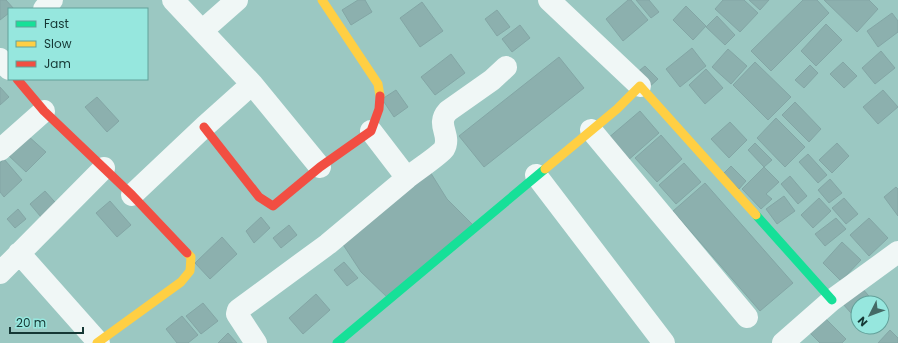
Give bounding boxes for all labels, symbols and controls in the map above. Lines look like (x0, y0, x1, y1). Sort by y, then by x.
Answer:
legend (8, 8, 148, 80)
text: Fast (44, 15, 69, 32)
text: Slow (44, 35, 72, 52)
text: Jam (44, 55, 71, 72)
north arrow (850, 295, 890, 335)
scale bar (10, 309, 83, 335)
text: N (854, 313, 871, 330)
text: 20 m (16, 314, 46, 331)

